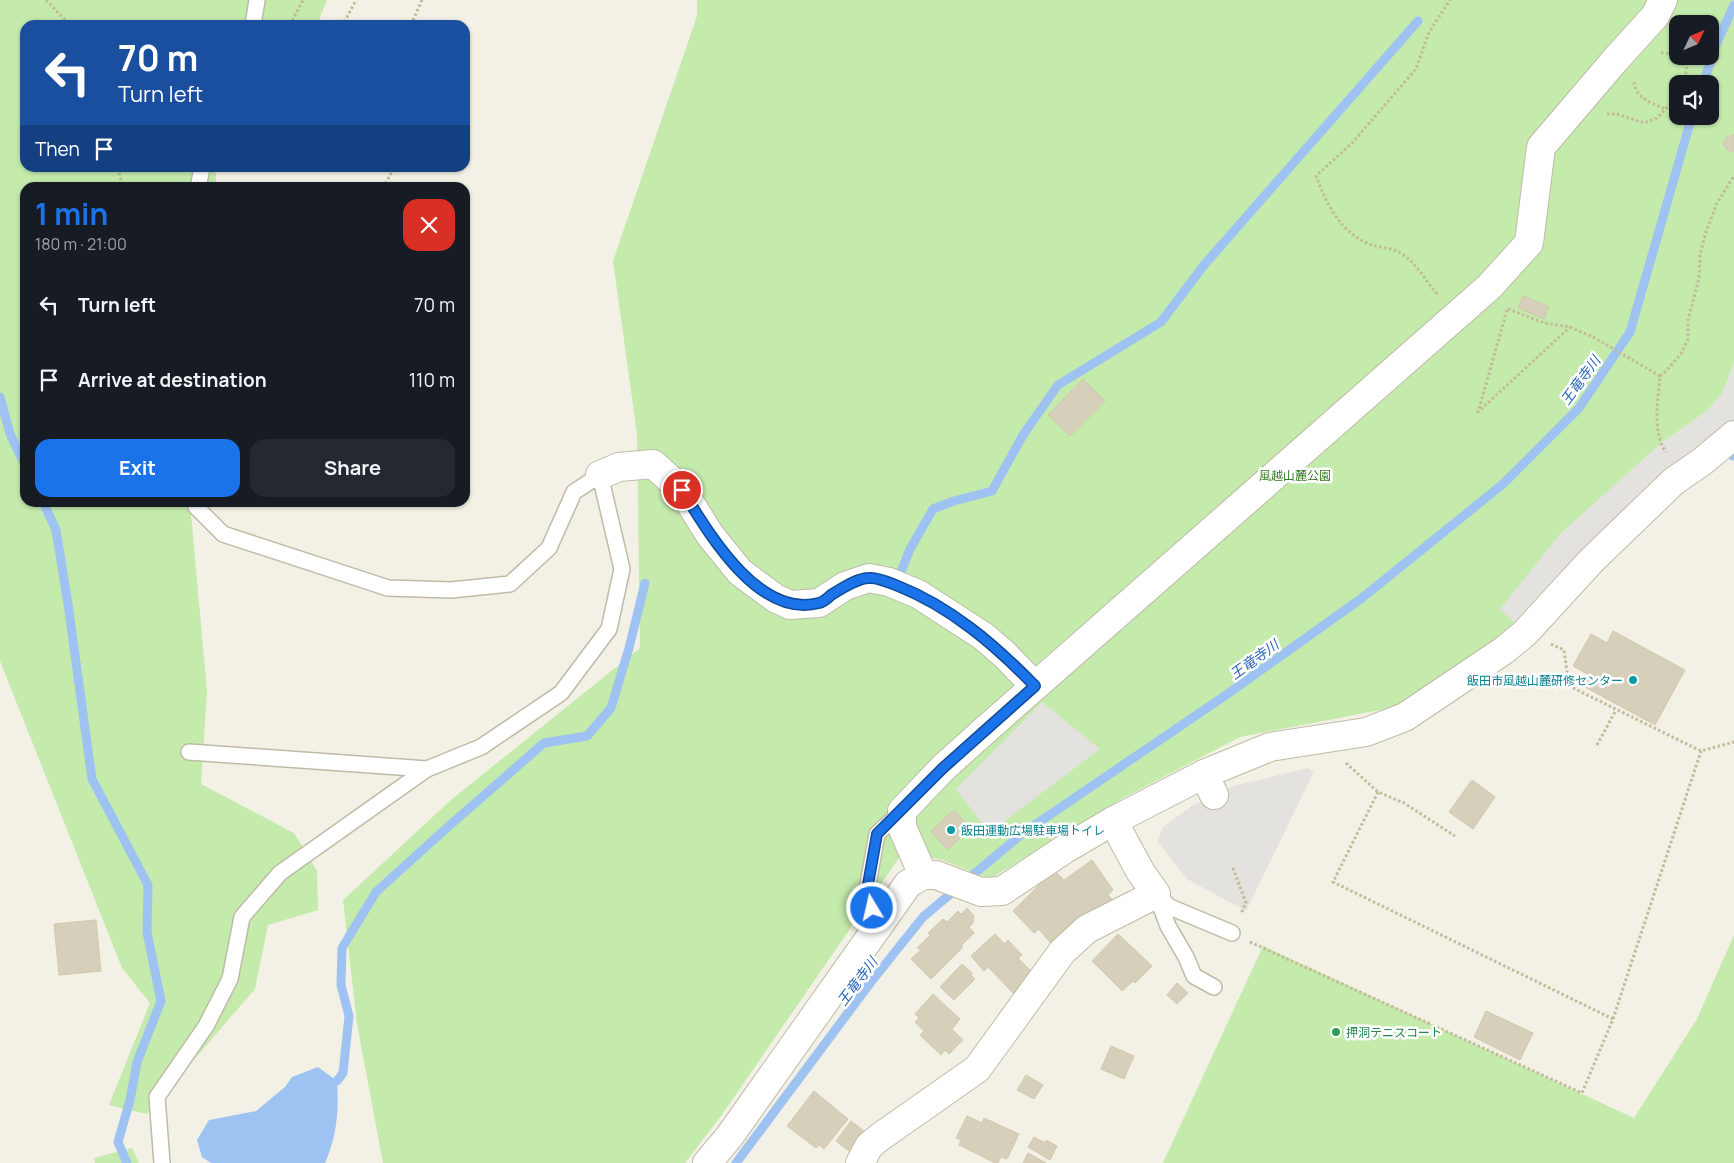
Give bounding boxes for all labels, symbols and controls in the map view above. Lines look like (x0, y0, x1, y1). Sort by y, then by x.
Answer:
north arrow (1669, 15, 1719, 65)
map controls (1669, 15, 1719, 125)
text: 70 m (118, 34, 198, 82)
icon: left (35, 40, 100, 105)
button: sound (1669, 75, 1719, 125)
text: Turn left (118, 79, 203, 109)
icon: arrive (90, 135, 118, 163)
text: Then (35, 136, 80, 162)
text: 1 min (35, 193, 108, 234)
button: close (403, 199, 455, 251)
text: 180 m · 21:00 (35, 233, 127, 255)
icon: left (35, 291, 63, 319)
text: Turn left (78, 292, 156, 318)
text: 70 m (414, 292, 455, 318)
water label: 王竜寺川 (1556, 350, 1605, 408)
icon: arrive (35, 366, 63, 394)
text: Arrive at destination (78, 367, 267, 393)
text: 110 m (409, 367, 455, 393)
button: Exit (35, 439, 240, 497)
button: Share (250, 439, 455, 497)
park label: 風越山麓公園 (1259, 467, 1331, 484)
pin (661, 469, 703, 511)
icon: arrive (668, 476, 696, 504)
water label: 王竜寺川 (1226, 634, 1284, 683)
place label: 飯田市風越山麓研修センター (1467, 672, 1623, 689)
marker: 飯田市風越山麓研修センター (1627, 674, 1639, 686)
place label: 飯田運動広場駐車場トイレ (961, 822, 1105, 839)
marker: 飯田運動広場駐車場トイレ (945, 824, 957, 836)
position arrow (845, 881, 897, 933)
water label: 王竜寺川 (833, 951, 883, 1009)
place label: 押洞テニスコート (1346, 1024, 1442, 1041)
marker: 押洞テニスコート (1330, 1026, 1342, 1038)

